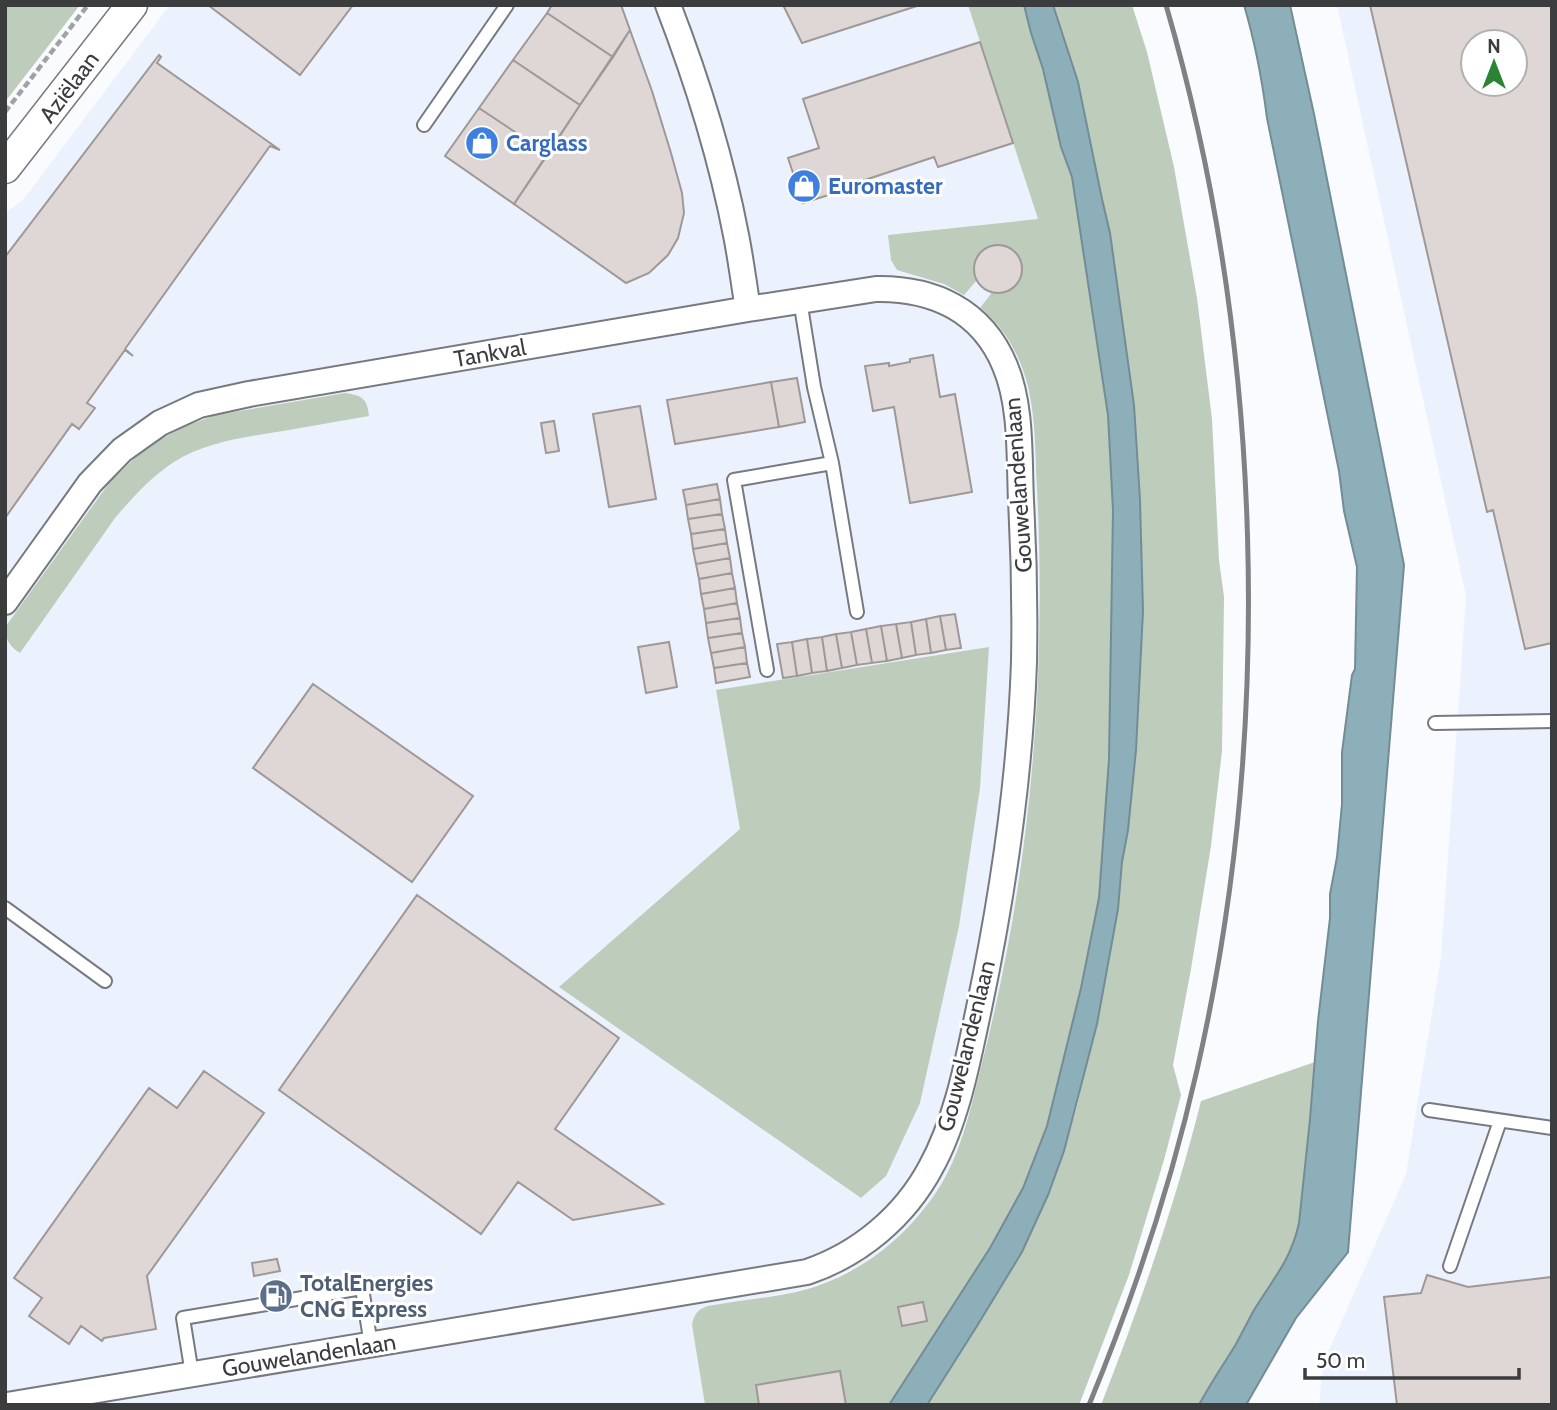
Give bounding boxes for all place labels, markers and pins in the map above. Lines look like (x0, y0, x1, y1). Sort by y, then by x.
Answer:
shop icon: Carglass (463, 124, 501, 162)
place label: Carglass (506, 129, 588, 157)
shop icon: Euromaster (785, 167, 823, 205)
place label: Euromaster (828, 172, 943, 200)
place label: TotalEnergies CNG Express (300, 1269, 433, 1323)
fuel station icon: TotalEnergies CNG Express (257, 1277, 295, 1315)

